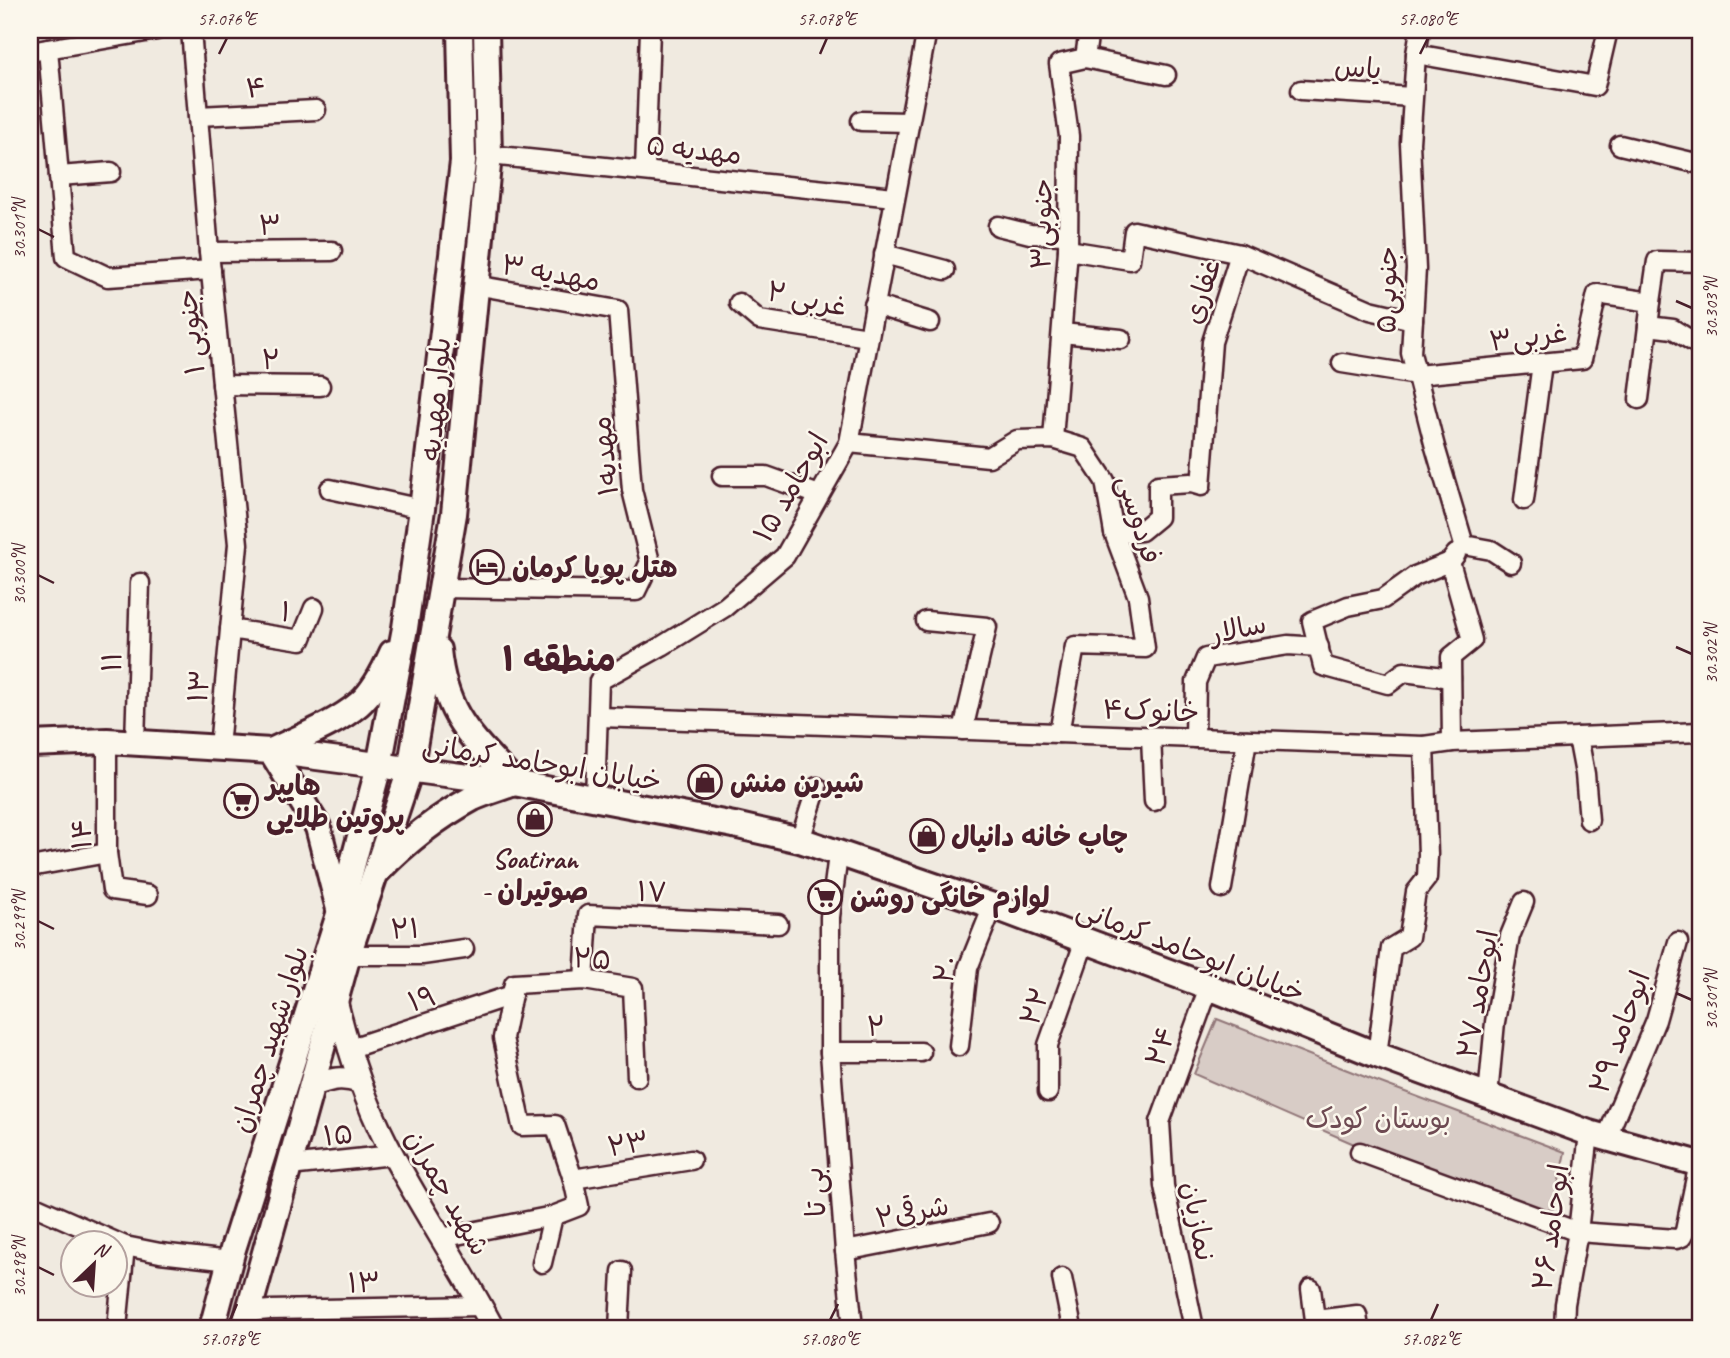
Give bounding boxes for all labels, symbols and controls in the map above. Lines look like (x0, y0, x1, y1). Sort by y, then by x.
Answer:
text: 57.076°E (198, 8, 259, 30)
text: 57.078°E (798, 8, 859, 30)
text: 57.080°E (1399, 8, 1460, 30)
street label: یاس (1333, 48, 1383, 87)
street label: ۴ (245, 69, 267, 106)
street label: مهدیه ۵ (644, 127, 743, 172)
street label: جنوبی۳ (1023, 178, 1061, 270)
text: 30.301°N (8, 196, 30, 259)
street label: ۳ (259, 208, 281, 243)
street label: جنوبی۵ (1368, 246, 1406, 334)
street label: مهدیه ۳ (499, 247, 603, 298)
street label: غفاری (1175, 254, 1228, 328)
street label: ۲ غربی (764, 273, 850, 324)
text: 30.303°N (1700, 275, 1722, 338)
street label: ۱ جنوبی (169, 288, 213, 376)
street label: غربی۳ (1487, 314, 1569, 359)
street label: بلوار مهدیه (413, 336, 458, 462)
street label: ۲ (261, 342, 281, 377)
street label: مهدیه۱ (583, 414, 626, 497)
street label: ابوحامد ۱۵ (745, 426, 836, 548)
street label: فردوسی (1110, 471, 1170, 568)
text: 30.300°N (8, 542, 30, 605)
hotel icon: هتل پویا کرمان (468, 548, 506, 586)
place label: هتل پویا کرمان (512, 550, 678, 585)
street label: ۱ (278, 593, 293, 630)
street label: سالار (1205, 605, 1270, 652)
text: 30.302°N (1700, 621, 1722, 684)
district label: منطقه ۱ (502, 637, 616, 682)
street label: ۱۱ (94, 651, 129, 673)
street label: ۱۳ (180, 668, 217, 704)
street label: خانوک۴ (1102, 691, 1200, 730)
street label: خیابان ابوحامد کرمانی (420, 726, 664, 799)
shop icon: شیرین منش (686, 763, 724, 801)
place label: شیرین منش (730, 765, 864, 800)
place label: هایپر پروتین طلایی (263, 768, 405, 836)
supermarket icon: هایپر پروتین طلایی (222, 782, 260, 820)
shop icon: Soatiran - صوتیران (516, 800, 554, 838)
shop icon: چاپ خانه دانیال (908, 817, 946, 855)
street label: ۱۴ (64, 818, 99, 850)
place label: چاپ خانه دانیال (951, 819, 1128, 854)
place label: Soatiran - صوتیران (481, 841, 589, 908)
street label: ۱۷ (636, 873, 668, 910)
supermarket icon: لوازم خانگی روشن (806, 878, 844, 916)
place label: لوازم خانگی روشن (850, 880, 1050, 918)
text: 30.299°N (8, 888, 30, 951)
street label: خیابان ابوحامد کرمانی (1072, 891, 1310, 1010)
street label: ۲۱ (390, 911, 420, 946)
street label: ابوحامد ۲۷ (1449, 927, 1506, 1061)
street label: ۲۵ (572, 940, 612, 977)
street label: بلوار شهید چمران (223, 941, 316, 1137)
street label: ۲۰ (925, 952, 966, 987)
street label: ابوحامد ۲۹ (1581, 966, 1658, 1098)
text: 30.301°N (1700, 967, 1722, 1030)
street label: ۱۹ (403, 977, 441, 1020)
street label: ۲۲ (1012, 983, 1057, 1030)
street label: ۲ (867, 1009, 885, 1044)
street label: ۲۴ (1137, 1021, 1184, 1071)
park label: بوستان کودک (1305, 1101, 1451, 1136)
street label: ۱۵ (322, 1116, 355, 1153)
street label: شهید چمران (397, 1123, 498, 1262)
street label: ۲۳ (605, 1123, 651, 1164)
street label: ابوحامد ۲۶ (1524, 1162, 1577, 1293)
street label: بی تا (795, 1166, 834, 1218)
street label: نمازیان (1174, 1178, 1223, 1264)
street label: شرقی۲ (872, 1187, 952, 1236)
north arrow (60, 1228, 130, 1298)
text: 30.298°N (8, 1234, 30, 1297)
text: N (90, 1236, 114, 1264)
street label: ۱۳ (347, 1265, 381, 1300)
text: 57.078°E (201, 1328, 262, 1350)
text: 57.080°E (801, 1328, 862, 1350)
text: 57.082°E (1402, 1328, 1463, 1350)

